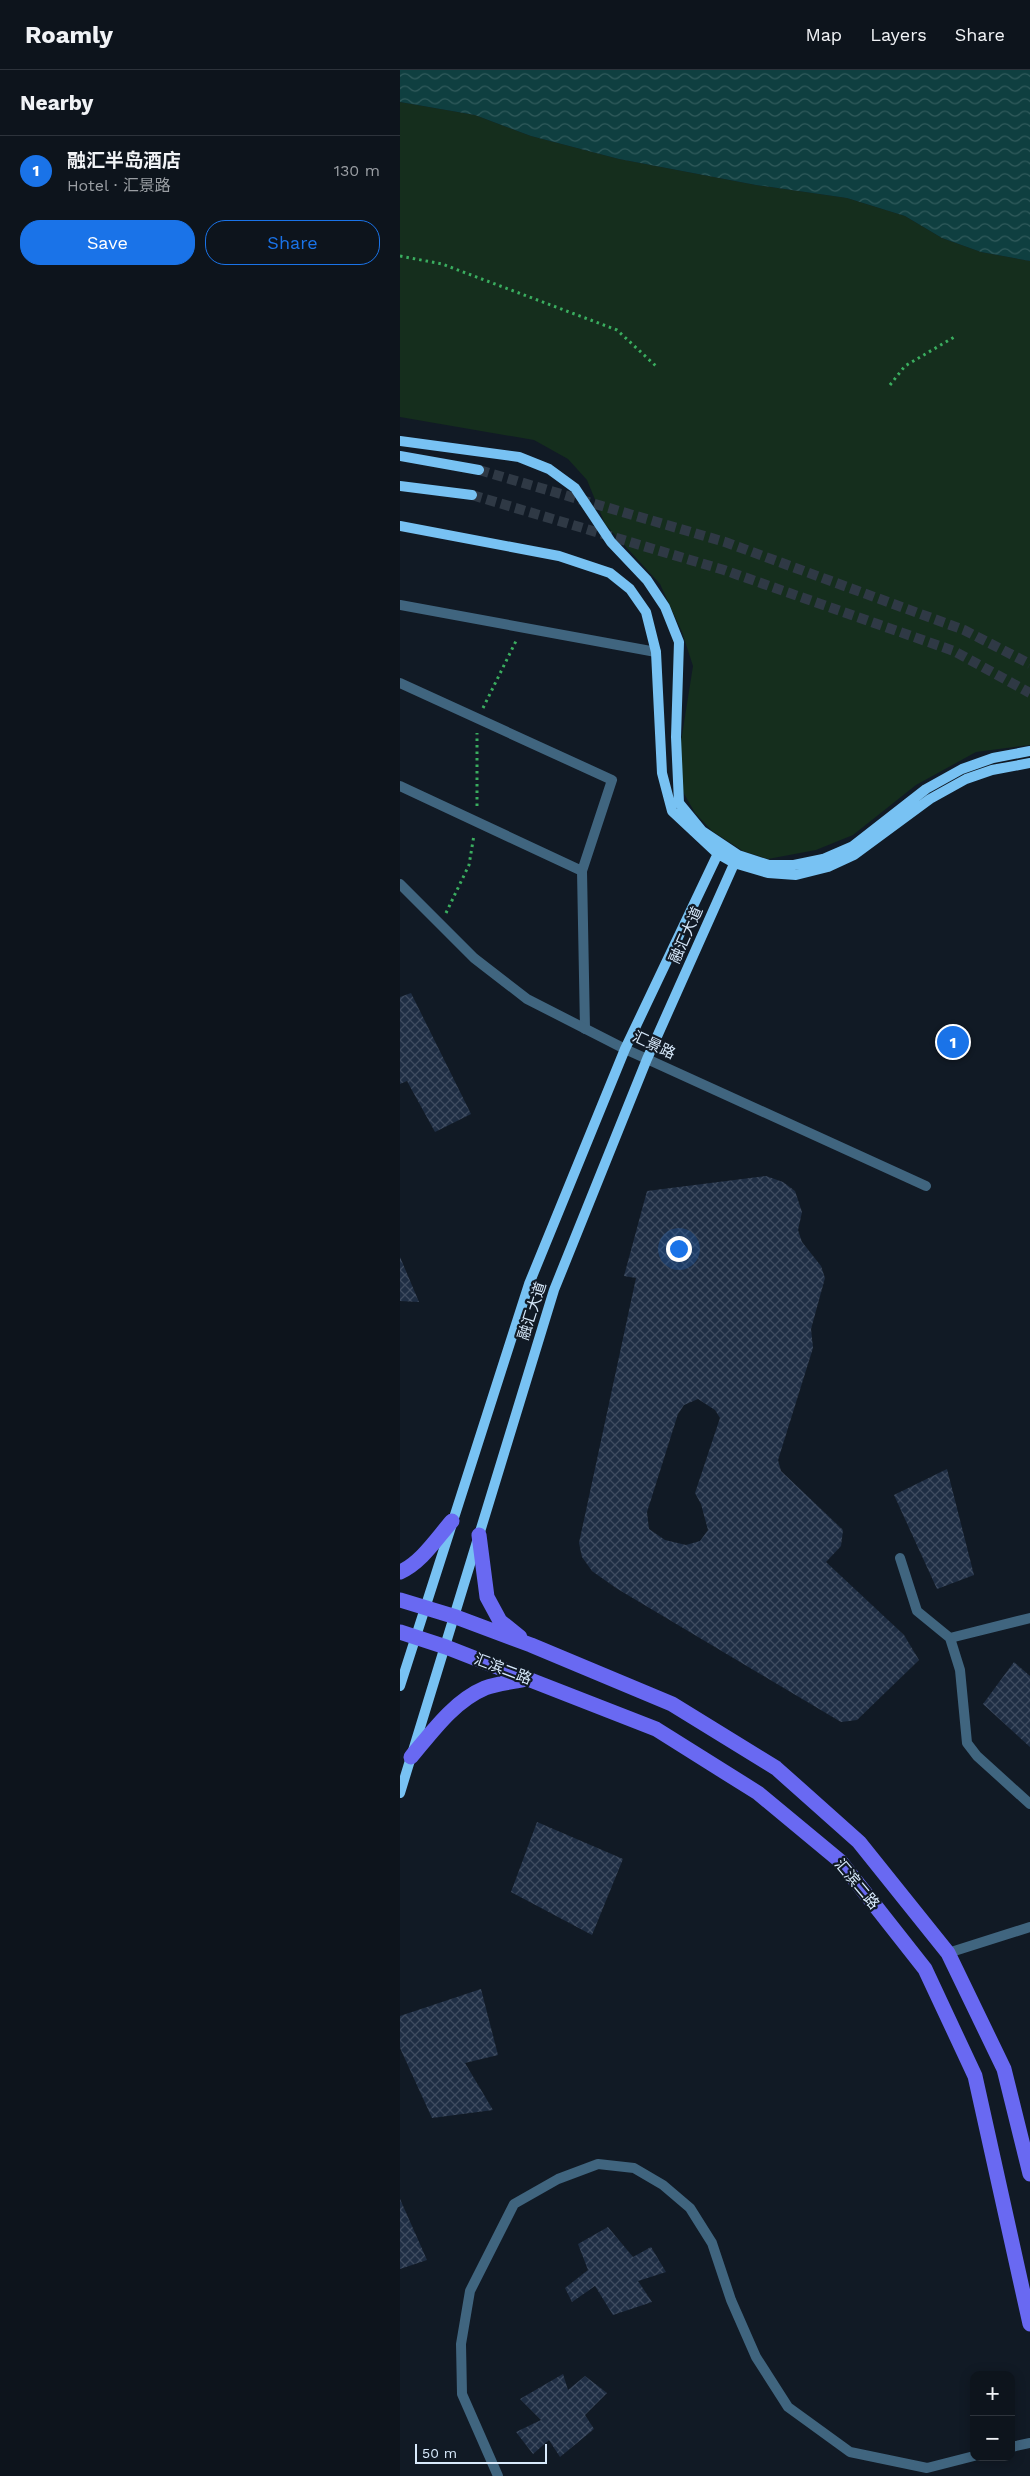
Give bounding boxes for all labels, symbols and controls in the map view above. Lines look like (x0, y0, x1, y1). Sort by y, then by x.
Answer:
text: Roamly (25, 21, 113, 49)
text: Map (805, 24, 842, 45)
text: Layers (870, 24, 927, 45)
text: Share (955, 24, 1005, 45)
text: Nearby (20, 90, 93, 115)
text: 融汇半岛酒店 (67, 149, 181, 172)
text: 1 (33, 161, 39, 180)
text: 130 m (334, 161, 380, 180)
text: Hotel · 汇景路 (67, 176, 171, 195)
button: Save (20, 220, 195, 265)
button: Share (205, 220, 380, 265)
street label: 融汇大道 (666, 904, 706, 966)
pin: 1 (937, 1023, 969, 1061)
street label: 汇景路 (630, 1027, 678, 1063)
your location (666, 1236, 692, 1262)
street label: 融汇大道 (514, 1280, 550, 1342)
street label: 汇滨二路 (472, 1650, 534, 1688)
street label: 汇滨二路 (831, 1855, 883, 1913)
map controls (970, 2371, 1015, 2461)
button: + (970, 2371, 1015, 2416)
button: − (970, 2416, 1015, 2461)
scale bar (415, 2441, 548, 2464)
text: 50 m (422, 2445, 457, 2461)

